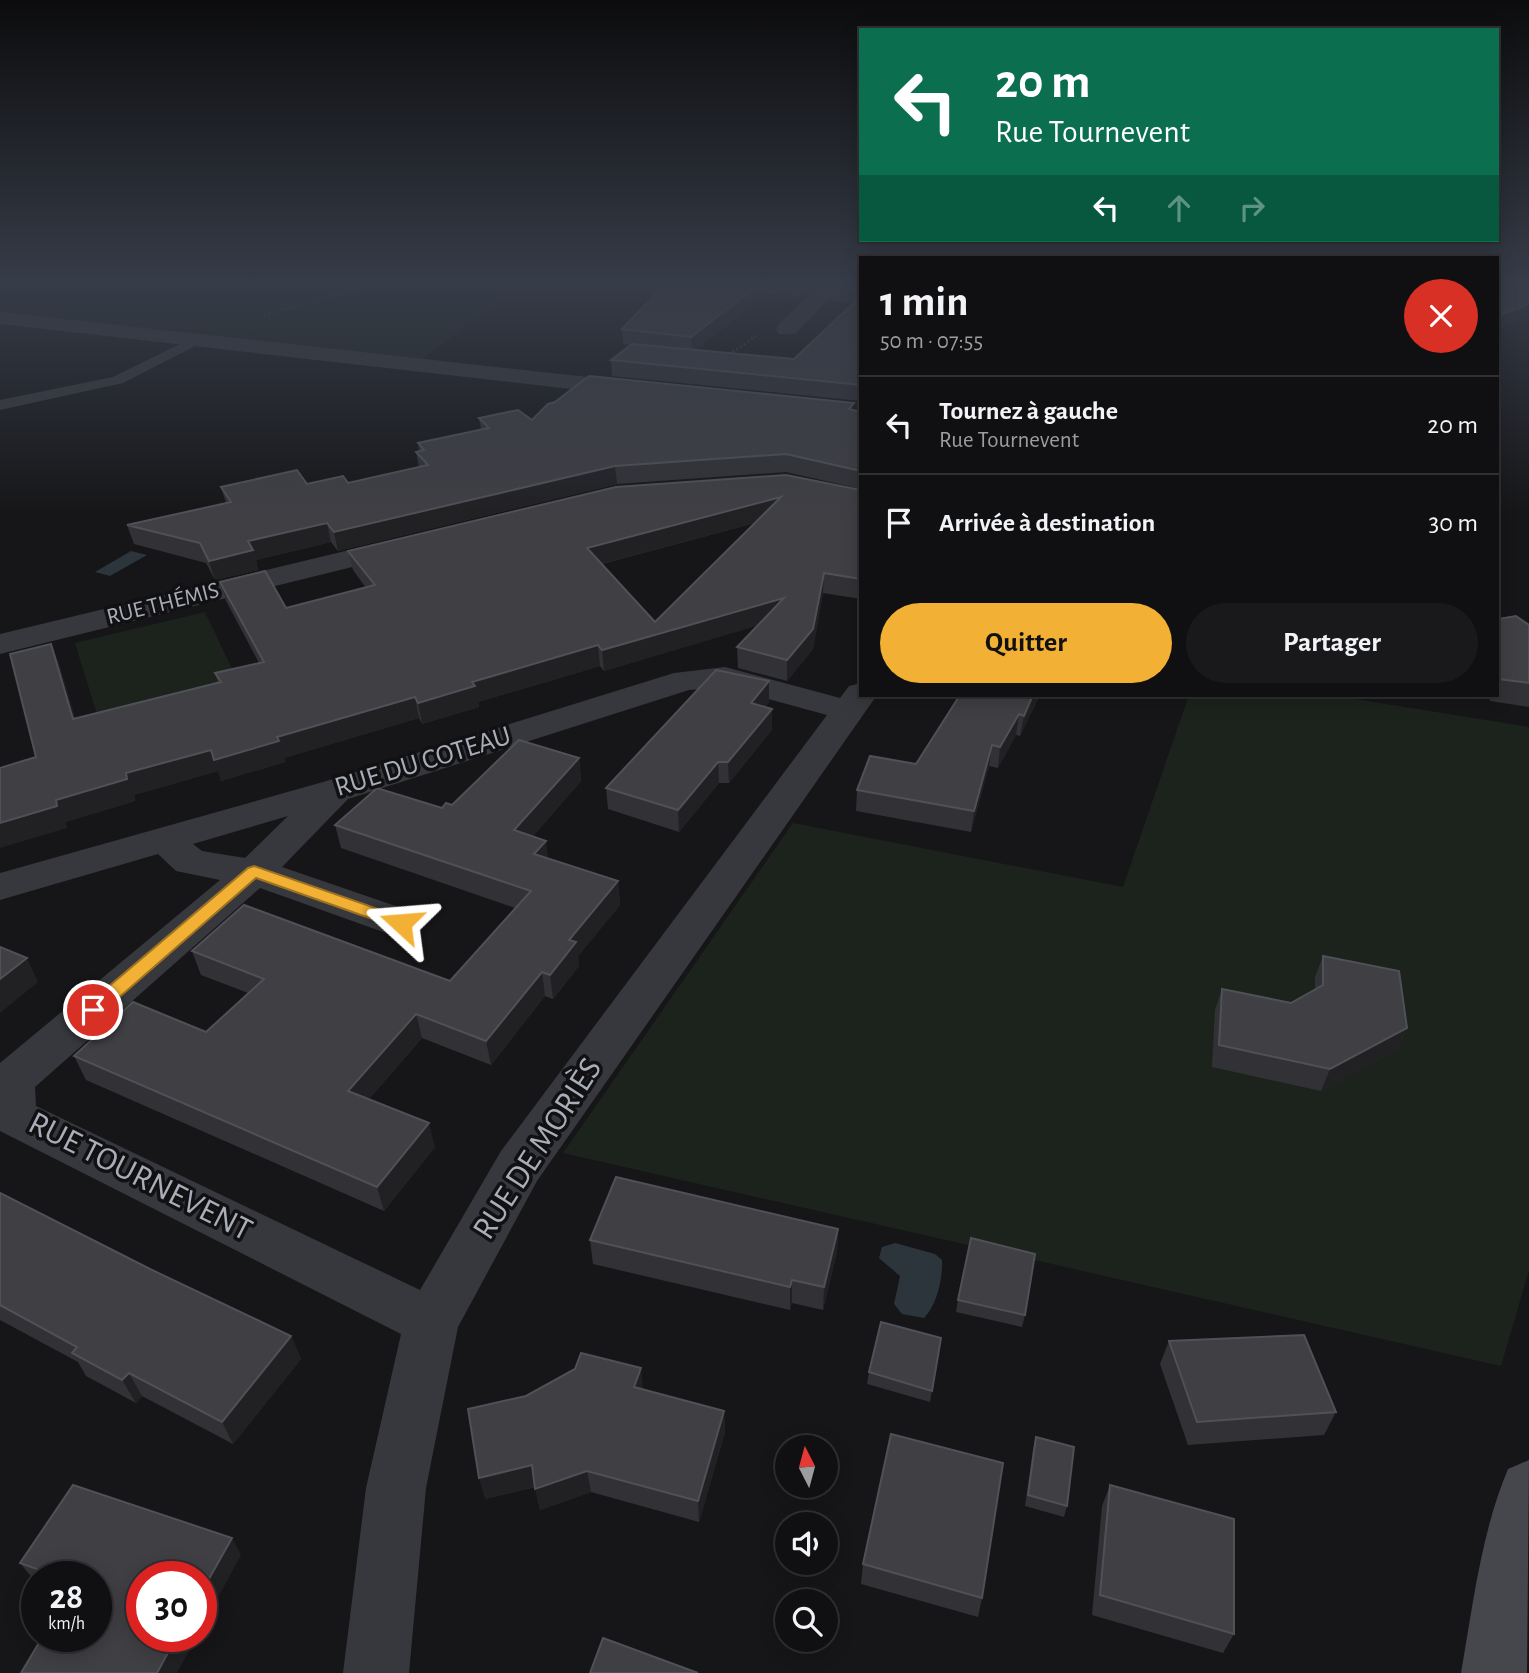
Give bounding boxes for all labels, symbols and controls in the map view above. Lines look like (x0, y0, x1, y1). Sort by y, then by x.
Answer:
icon: left (880, 56, 971, 147)
text: 20 m (995, 58, 1091, 107)
text: Rue Tournevent (995, 116, 1190, 148)
icon: left (1087, 189, 1125, 227)
icon: ahead (1160, 189, 1198, 227)
icon: right (1233, 189, 1271, 227)
button: close (1404, 279, 1478, 353)
text: 1 min (880, 281, 969, 323)
text: 50 m · 07:55 (880, 330, 983, 353)
text: Tournez à gauche (939, 398, 1118, 424)
icon: left (880, 406, 918, 444)
text: 20 m (1427, 412, 1478, 438)
text: Rue Tournevent (939, 429, 1079, 452)
icon: arrive (880, 504, 918, 542)
text: Arrivée à destination (939, 510, 1155, 536)
text: 30 m (1428, 510, 1478, 536)
street label: RUE THÉMIS (104, 576, 221, 629)
button: Quitter (880, 603, 1172, 683)
button: Partager (1186, 603, 1478, 683)
street label: RUE DU COTEAU (332, 722, 514, 802)
position arrow (364, 886, 438, 960)
pin (63, 980, 123, 1040)
icon: arrive (74, 991, 112, 1029)
street label: RUE DE MORIÈS (464, 1051, 608, 1245)
street label: RUE TOURNEVENT (23, 1107, 257, 1247)
north arrow (775, 1435, 838, 1498)
map controls (775, 1435, 838, 1652)
button: sound (775, 1512, 838, 1575)
speed limit sign: 30 (126, 1561, 217, 1652)
text: 28 (50, 1580, 83, 1615)
button: search (775, 1589, 838, 1652)
text: km/h (48, 1615, 85, 1633)

